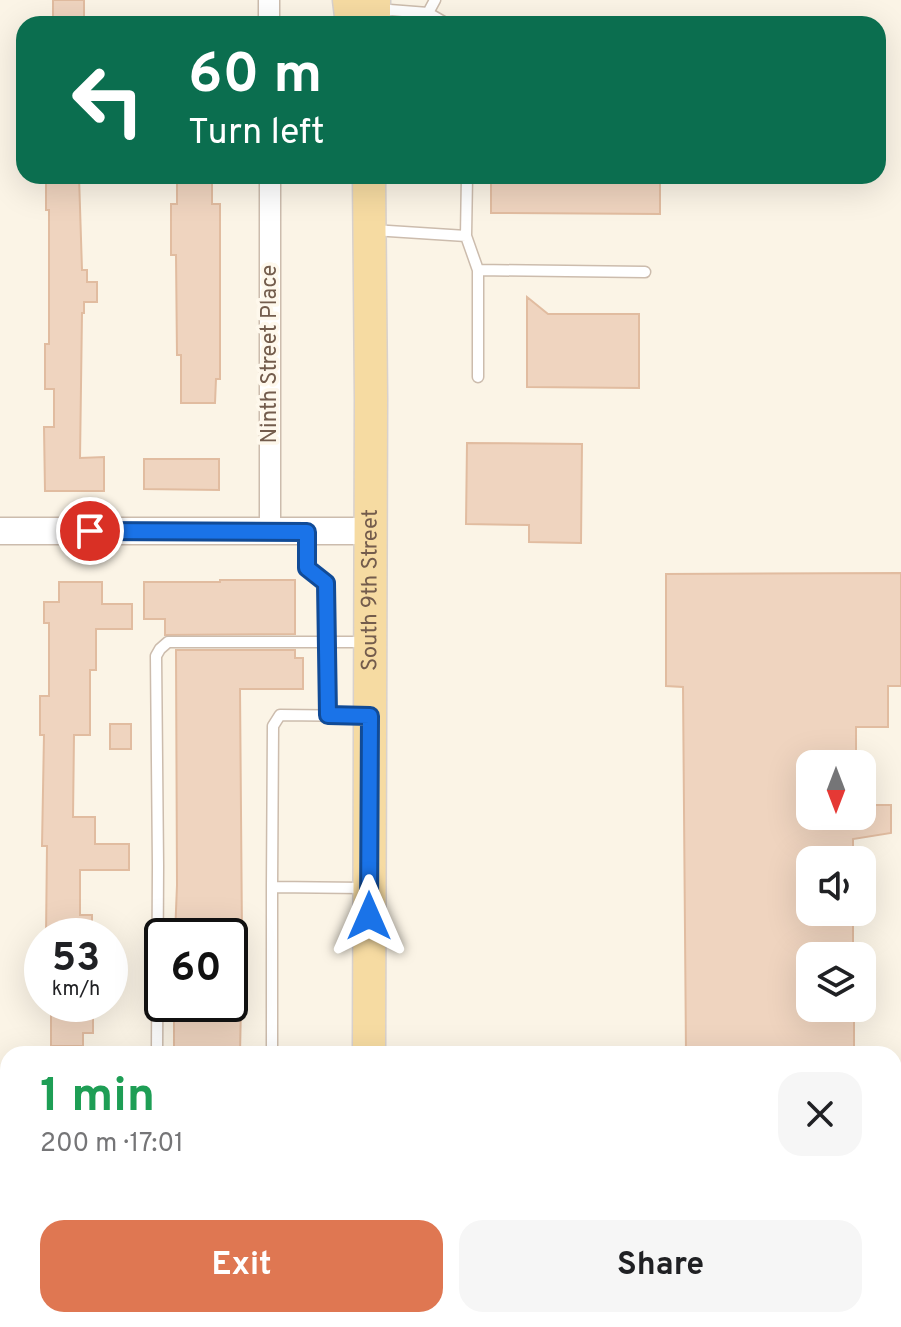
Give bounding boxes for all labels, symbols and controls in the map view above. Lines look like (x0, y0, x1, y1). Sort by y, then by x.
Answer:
text: 60 m (188, 42, 322, 112)
icon: left (56, 48, 160, 152)
text: Turn left (188, 111, 325, 157)
street label: Ninth Street Place (257, 265, 284, 443)
pin (56, 497, 124, 565)
icon: arrive (68, 509, 112, 553)
street label: South 9th Street (357, 509, 384, 671)
north arrow (796, 750, 876, 830)
map controls (796, 750, 876, 1022)
button: sound (796, 846, 876, 926)
position arrow (327, 874, 411, 958)
speed limit sign: 60 (144, 918, 248, 1022)
text: 53 (52, 935, 100, 985)
button: layers (796, 942, 876, 1022)
text: km/h (52, 977, 100, 1003)
text: 1 min (40, 1068, 155, 1128)
button: close (778, 1072, 862, 1156)
text: 200 m · 17:01 (40, 1128, 184, 1161)
button: Exit (40, 1220, 443, 1312)
button: Share (459, 1220, 862, 1312)

